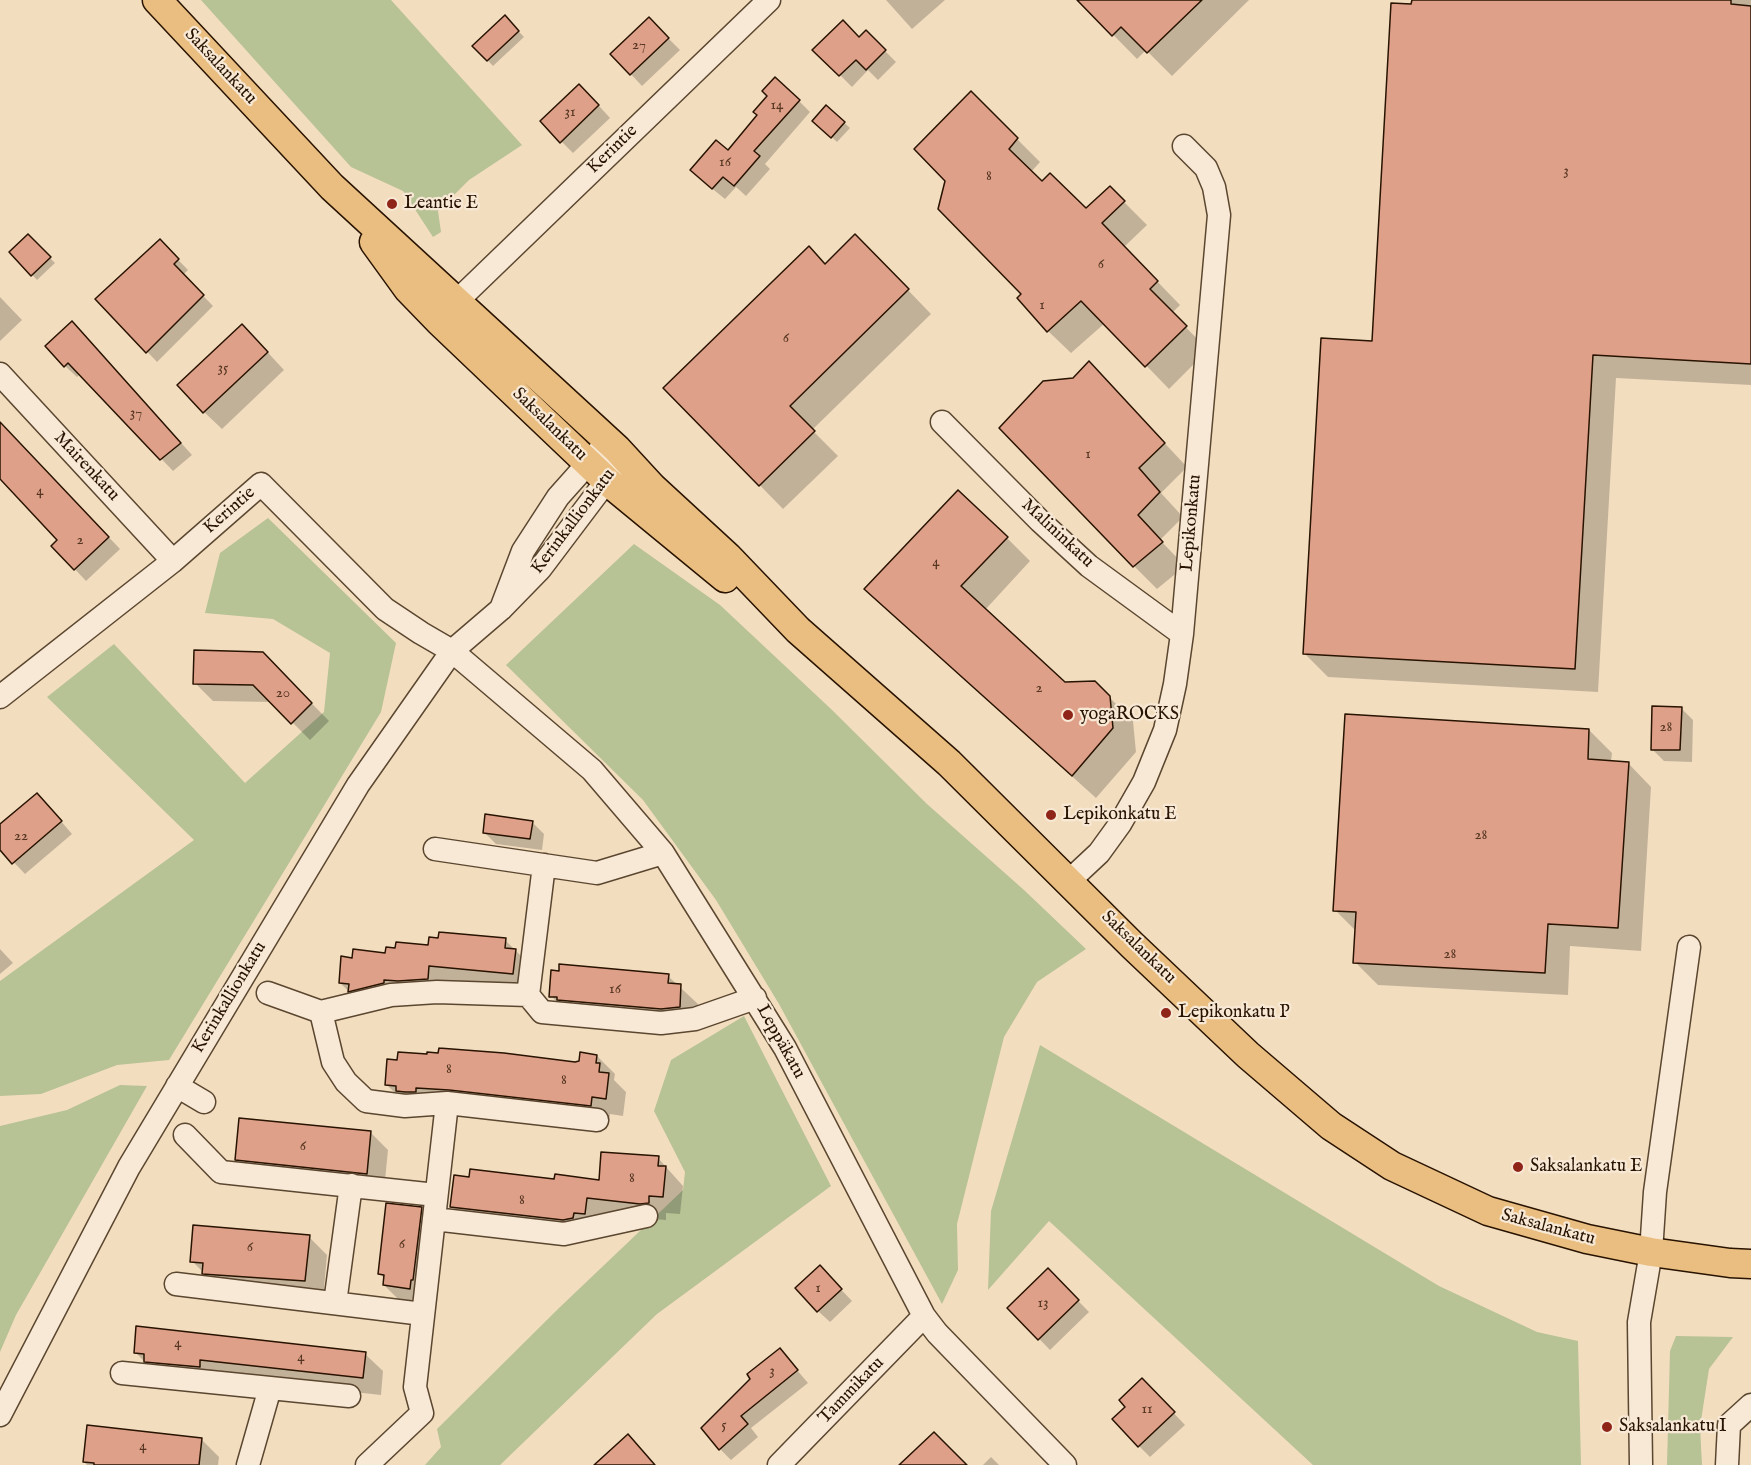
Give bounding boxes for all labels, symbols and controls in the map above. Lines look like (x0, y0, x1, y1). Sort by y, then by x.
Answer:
street label: Saksalankatu (179, 25, 261, 109)
house number: 27 (632, 37, 646, 55)
house number: 14 (771, 97, 783, 115)
house number: 31 (564, 104, 576, 122)
street label: Kerintie (583, 121, 643, 179)
house number: 16 (719, 154, 731, 172)
house number: 3 (1563, 163, 1569, 181)
house number: 8 (986, 168, 992, 186)
place label: Leantie E (404, 193, 478, 215)
marker: Leantie E (385, 197, 399, 211)
house number: 6 (1098, 256, 1104, 274)
house number: 1 (1039, 297, 1045, 315)
house number: 6 (783, 330, 789, 348)
house number: 35 (217, 360, 229, 378)
street label: Saksalankatu (507, 384, 591, 466)
house number: 37 (130, 405, 142, 423)
street label: Mairenkatu (48, 428, 124, 506)
house number: 1 (1085, 446, 1091, 464)
street label: Kerinkallionkatu (527, 465, 621, 579)
street label: Lepikonkatu (1177, 474, 1207, 572)
house number: 4 (36, 483, 44, 501)
street label: Kerintie (200, 483, 260, 539)
street label: Malininkatu (1016, 495, 1098, 573)
house number: 2 (76, 532, 84, 550)
house number: 4 (932, 554, 940, 572)
house number: 2 (1035, 680, 1043, 698)
house number: 20 (276, 685, 290, 703)
place label: yogaROCKS (1080, 704, 1179, 726)
marker: yogaROCKS (1061, 708, 1075, 722)
house number: 28 (1660, 719, 1672, 737)
place label: Lepikonkatu E (1063, 804, 1177, 826)
marker: Lepikonkatu E (1044, 808, 1058, 822)
house number: 28 (1475, 827, 1487, 845)
house number: 22 (14, 828, 28, 846)
street label: Saksalankatu (1096, 907, 1180, 989)
street label: Kerinkallionkatu (188, 938, 272, 1058)
house number: 28 (1444, 946, 1456, 964)
house number: 16 (609, 981, 621, 999)
street label: Leppäkatu (751, 1001, 809, 1083)
place label: Lepikonkatu P (1178, 1002, 1290, 1024)
marker: Lepikonkatu P (1159, 1006, 1173, 1020)
house number: 8 (446, 1061, 452, 1079)
house number: 8 (561, 1072, 567, 1090)
house number: 6 (300, 1138, 306, 1156)
place label: Saksalankatu E (1530, 1156, 1642, 1178)
marker: Saksalankatu E (1511, 1160, 1525, 1174)
house number: 8 (629, 1170, 635, 1188)
house number: 8 (519, 1192, 525, 1210)
street label: Saksalankatu (1499, 1205, 1597, 1251)
house number: 6 (399, 1236, 405, 1254)
house number: 6 (247, 1239, 253, 1257)
house number: 1 (815, 1280, 821, 1298)
house number: 13 (1037, 1295, 1049, 1313)
house number: 4 (174, 1335, 182, 1353)
house number: 4 (297, 1349, 305, 1367)
street label: Tammikatu (815, 1353, 889, 1429)
house number: 3 (769, 1363, 775, 1381)
house number: 11 (1141, 1401, 1153, 1419)
place label: Saksalankatu I (1619, 1416, 1727, 1438)
house number: 5 (721, 1417, 727, 1435)
marker: Saksalankatu I (1600, 1420, 1614, 1434)
house number: 4 (139, 1438, 147, 1456)

